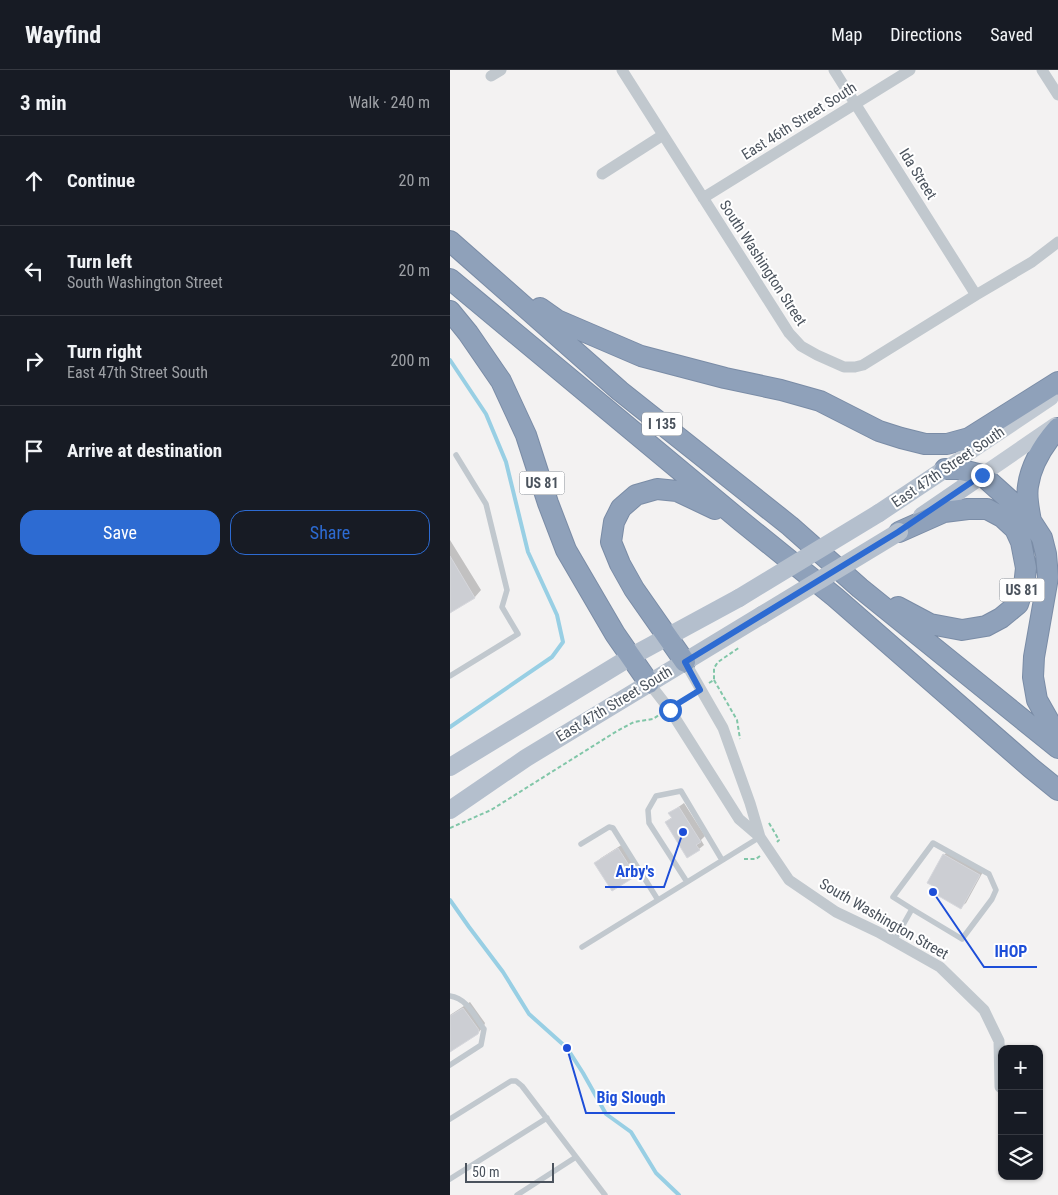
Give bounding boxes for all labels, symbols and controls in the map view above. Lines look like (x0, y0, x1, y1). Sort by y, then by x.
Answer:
text: Wayfind (25, 21, 101, 49)
text: Map (831, 24, 862, 45)
text: Directions (890, 24, 962, 45)
text: Saved (990, 24, 1033, 45)
street label: East 46th Street South (738, 78, 860, 164)
text: 3 min (20, 91, 67, 115)
text: Walk · 240 m (349, 93, 430, 112)
street label: Ida Street (895, 145, 941, 203)
icon: ahead (20, 167, 48, 195)
text: Continue (67, 169, 135, 192)
text: 20 m (398, 171, 430, 190)
street label: South Washington Street (716, 197, 810, 329)
text: Turn left (67, 250, 132, 273)
icon: left (20, 257, 48, 285)
text: 20 m (398, 261, 430, 280)
text: South Washington Street (67, 273, 223, 292)
text: Turn right (67, 340, 142, 363)
icon: right (20, 347, 48, 375)
text: 200 m (391, 351, 430, 370)
text: East 47th Street South (67, 363, 208, 382)
road number: I 135 (642, 412, 682, 436)
street label: East 47th Street South (888, 423, 1008, 511)
icon: arrive (20, 437, 48, 465)
text: Arrive at destination (67, 439, 222, 462)
route end (971, 464, 994, 487)
road number: US 81 (520, 472, 564, 494)
button: Save (20, 510, 220, 555)
button: Share (230, 510, 430, 555)
road number: US 81 (1000, 578, 1044, 602)
street label: East 47th Street South (553, 662, 675, 746)
route start (659, 699, 682, 722)
callout: Arby's (605, 856, 664, 887)
text: Arby's (615, 862, 655, 881)
street label: South Washington Street (816, 875, 952, 963)
callout: IHOP (984, 936, 1037, 967)
text: IHOP (995, 942, 1027, 961)
map controls (998, 1045, 1043, 1180)
button: + (998, 1045, 1043, 1090)
callout: Big Slough (586, 1082, 675, 1113)
text: Big Slough (596, 1088, 666, 1107)
button: − (998, 1090, 1043, 1135)
button: layers (998, 1135, 1043, 1180)
scale bar (465, 1160, 554, 1183)
text: 50 m (472, 1164, 500, 1180)

